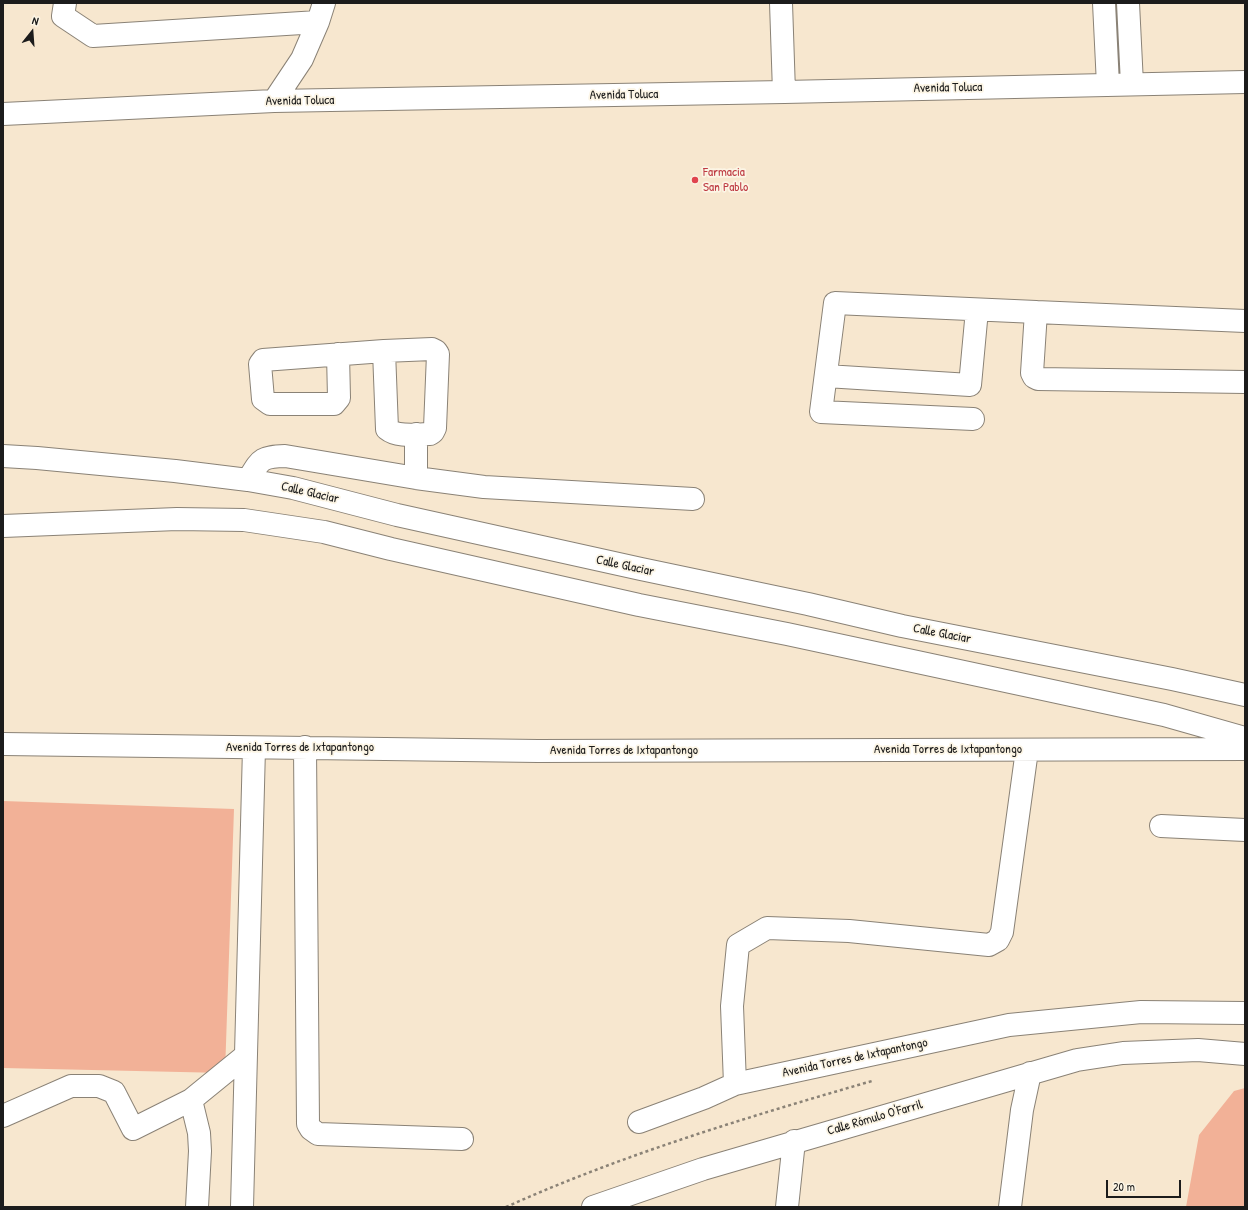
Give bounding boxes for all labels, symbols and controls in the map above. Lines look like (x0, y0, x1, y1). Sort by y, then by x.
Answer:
north arrow (12, 12, 52, 52)
text: N (31, 13, 40, 28)
street label: Avenida Toluca (913, 80, 983, 96)
street label: Avenida Toluca (589, 87, 659, 103)
street label: Avenida Toluca (265, 93, 335, 109)
place label: Farmacia San Pablo (703, 165, 748, 196)
marker: Farmacia San Pablo (690, 175, 700, 185)
street label: Calle Glaciar (280, 479, 340, 507)
street label: Calle Glaciar (595, 552, 655, 580)
street label: Calle Glaciar (912, 621, 972, 647)
street label: Avenida Torres de Ixtapantongo (226, 740, 374, 756)
street label: Avenida Torres de Ixtapantongo (874, 742, 1022, 758)
street label: Avenida Torres de Ixtapantongo (550, 743, 698, 759)
street label: Avenida Torres de Ixtapantongo (781, 1035, 929, 1081)
street label: Calle Rómulo O'Farril (825, 1097, 925, 1139)
scale bar (1108, 1172, 1183, 1198)
text: 20 m (1113, 1178, 1135, 1195)

